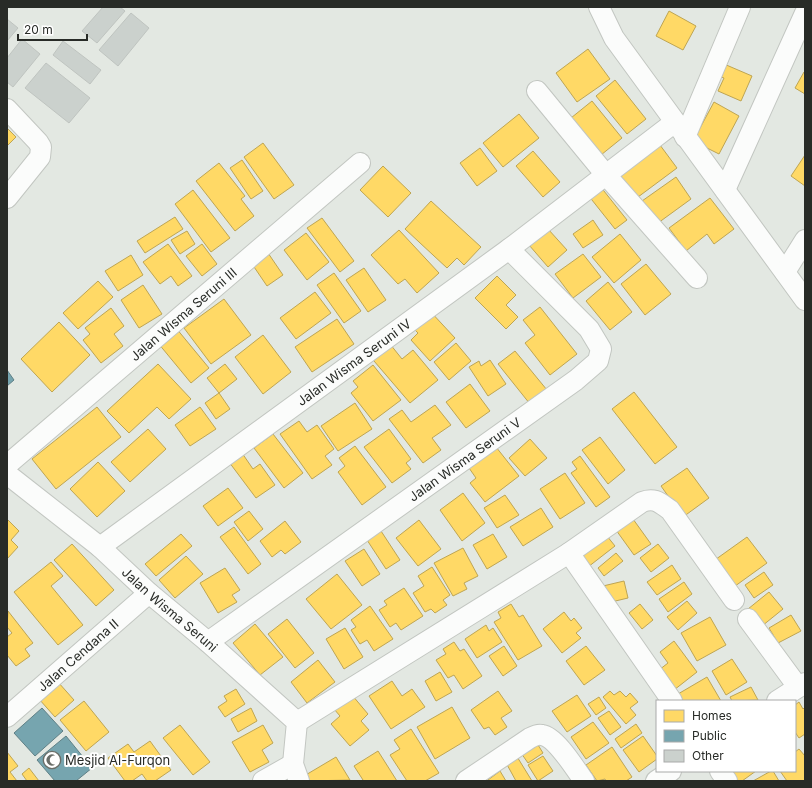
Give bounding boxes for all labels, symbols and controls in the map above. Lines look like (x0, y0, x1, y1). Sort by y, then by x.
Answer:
scale bar (18, 16, 87, 42)
text: 20 m (24, 22, 53, 37)
street label: Jalan Wisma Seruni III (127, 264, 240, 364)
street label: Jalan Wisma Seruni IV (294, 315, 414, 409)
street label: Jalan Wisma Seruni V (405, 414, 524, 505)
street label: Jalan Wisma Seruni (119, 564, 221, 655)
street label: Jalan Cendana II (34, 616, 122, 695)
legend (656, 700, 796, 772)
text: Homes (692, 708, 732, 723)
text: Public (692, 728, 727, 743)
text: Other (692, 748, 724, 763)
mosque icon: Mesjid Al-Furqon (42, 750, 62, 770)
place label: Mesjid Al-Furqon (65, 752, 170, 768)

